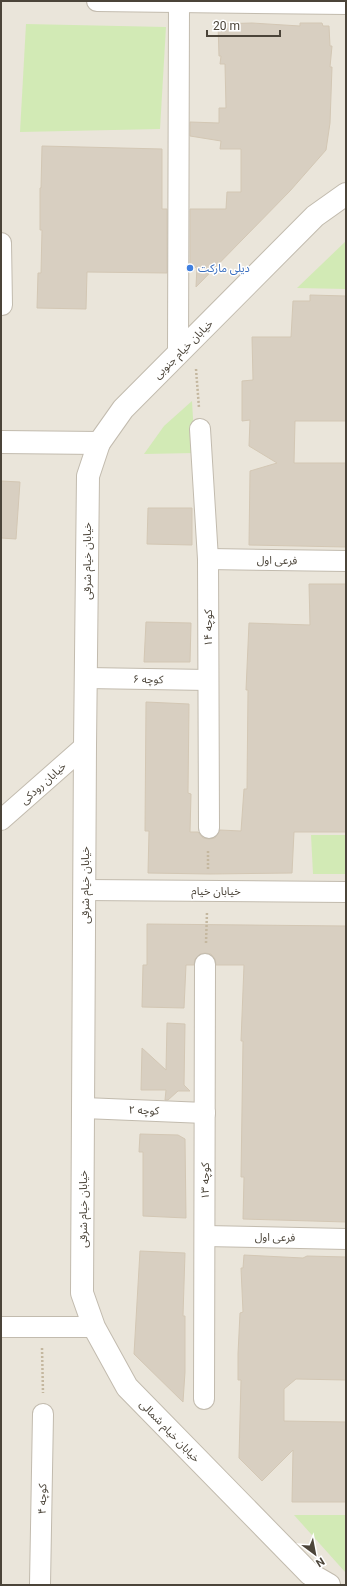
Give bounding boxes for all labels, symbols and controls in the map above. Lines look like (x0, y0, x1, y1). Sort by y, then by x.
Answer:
scale bar (207, 12, 280, 38)
text: 20 m (213, 19, 240, 33)
place label: دیلی مارکت (198, 262, 250, 275)
marker: دیلی مارکت (185, 263, 195, 273)
street label: خیابان خیام جنوبی (151, 317, 217, 382)
street label: خیابان خیام شرقی (81, 522, 95, 600)
street label: فرعی اول (257, 554, 297, 567)
street label: کوچه ۱۴ (202, 609, 216, 646)
street label: کوچه ۶ (133, 673, 164, 687)
street label: خیابان رودکی (18, 759, 69, 807)
street label: خیابان خیام شرقی (79, 846, 93, 924)
street label: خیابان خیام (191, 885, 241, 899)
street label: کوچه ۲ (128, 1103, 160, 1119)
street label: کوچه ۱۳ (199, 1162, 213, 1199)
street label: خیابان خیام شرقی (77, 1170, 91, 1248)
street label: فرعی اول (255, 1231, 295, 1244)
street label: خیابان خیام شمالی (136, 1398, 203, 1466)
street label: کوچه ۴ (36, 1483, 50, 1514)
north arrow (295, 1534, 335, 1574)
text: N (313, 1554, 327, 1570)

